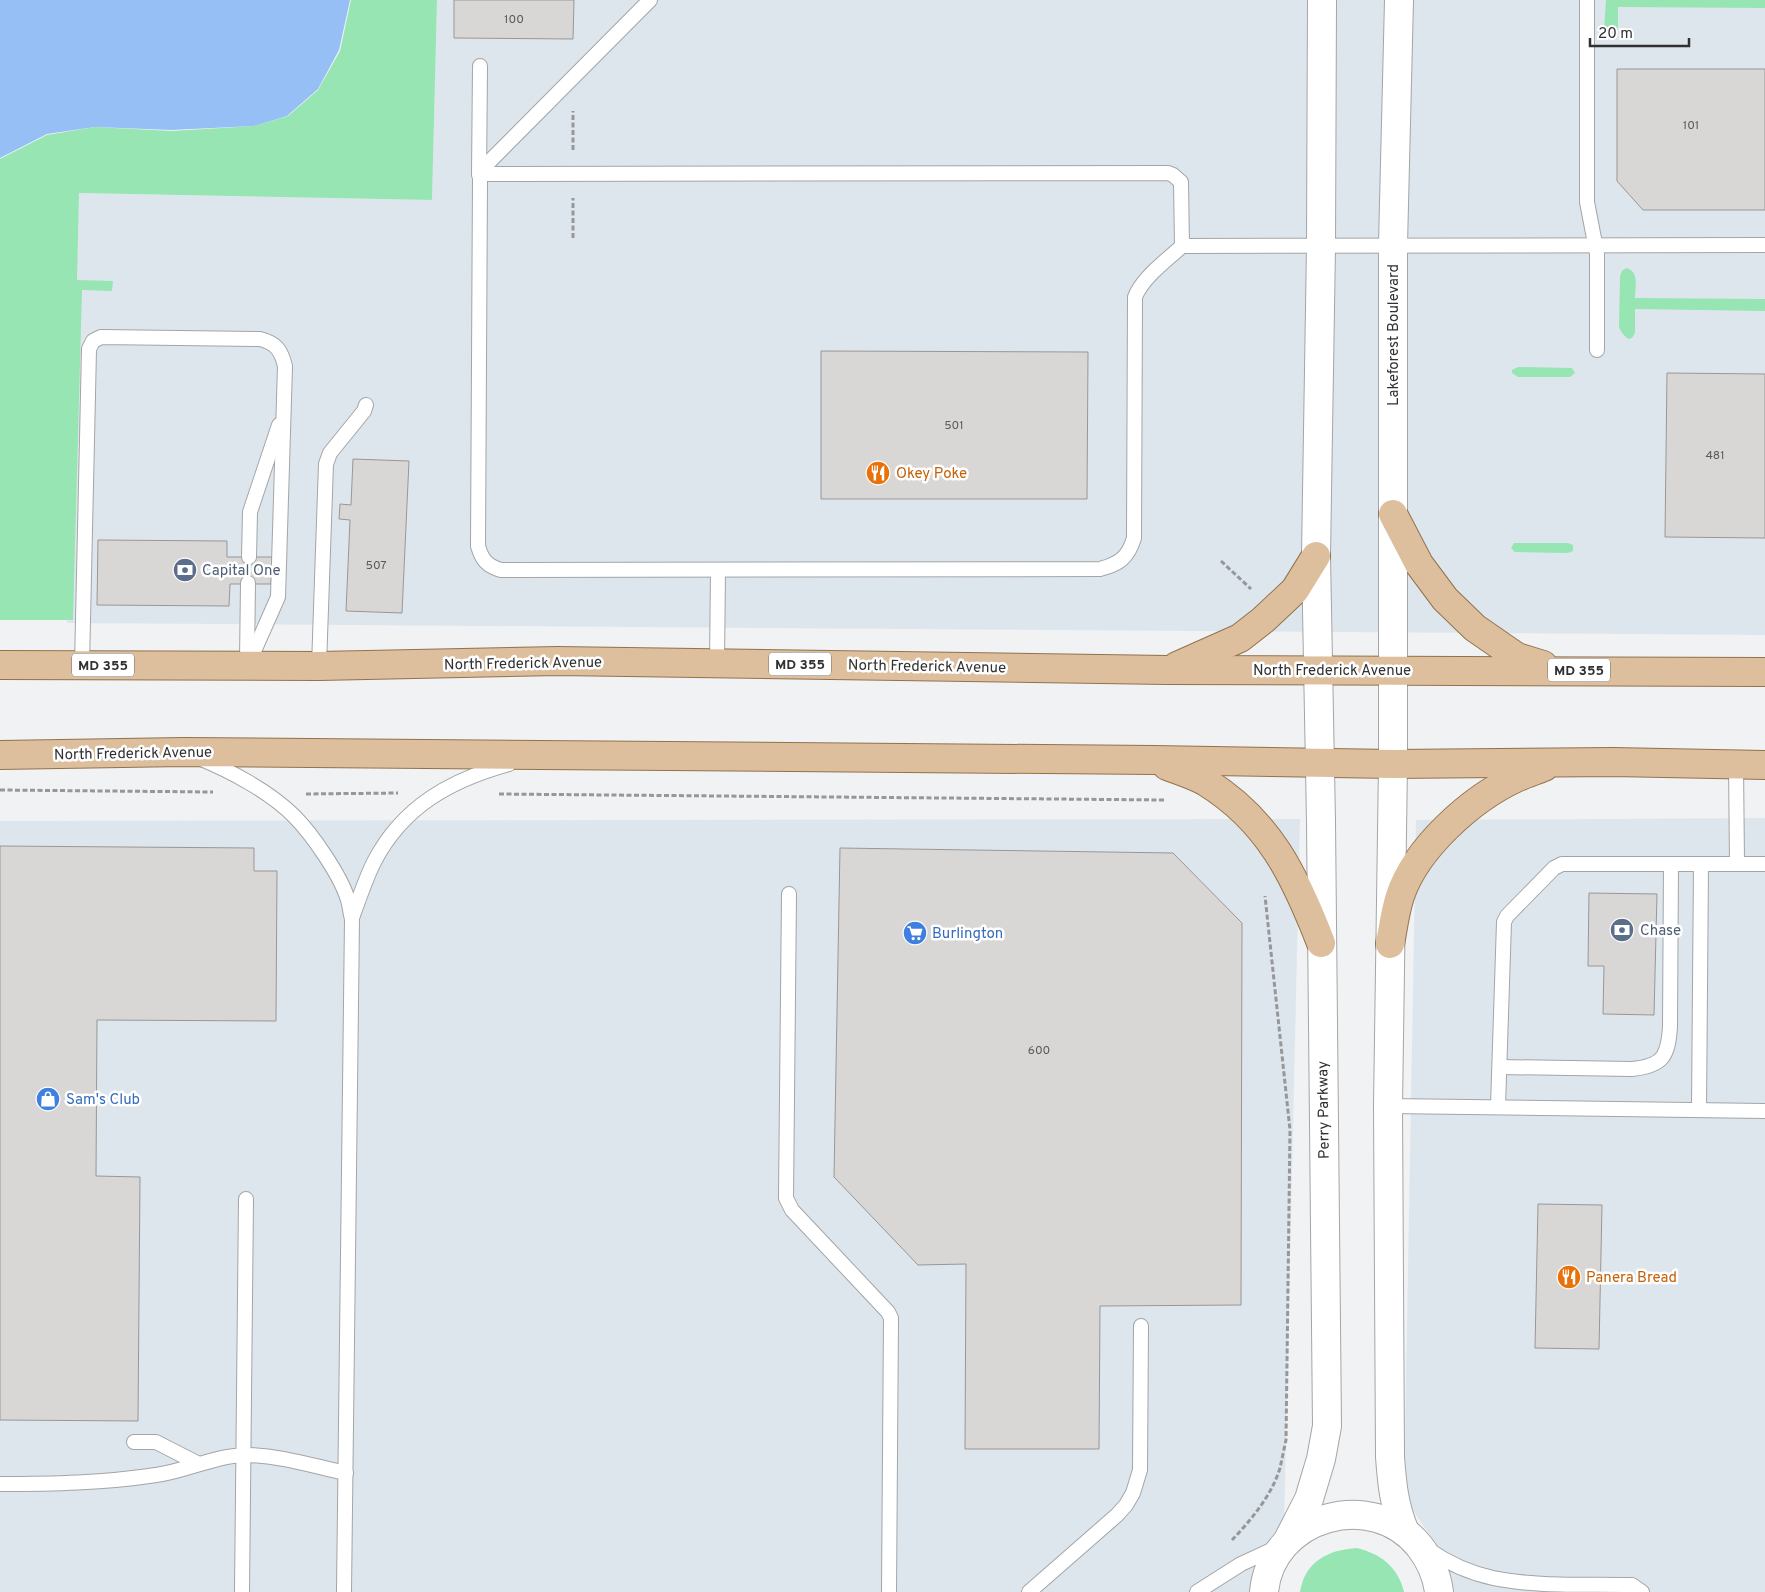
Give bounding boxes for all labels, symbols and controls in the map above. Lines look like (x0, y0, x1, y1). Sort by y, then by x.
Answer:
house number: 100 (504, 12, 524, 28)
scale bar (1590, 15, 1689, 47)
text: 20 m (1598, 25, 1633, 44)
house number: 101 (1683, 118, 1699, 134)
street label: Lakeforest Boulevard (1385, 264, 1404, 406)
house number: 501 (944, 418, 964, 434)
house number: 481 (1705, 448, 1725, 464)
restaurant icon: Okey Poke (865, 460, 891, 486)
place label: Okey Poke (896, 465, 967, 484)
bank icon: Capital One (172, 557, 198, 583)
house number: 507 (365, 558, 387, 574)
place label: Capital One (202, 562, 281, 581)
road number: MD 355 (769, 652, 831, 676)
road number: MD 355 (72, 654, 134, 676)
street label: North Frederick Avenue (444, 654, 602, 675)
street label: North Frederick Avenue (848, 657, 1006, 678)
road number: MD 355 (1548, 658, 1610, 682)
street label: North Frederick Avenue (1253, 662, 1411, 681)
street label: North Frederick Avenue (54, 744, 212, 765)
bank icon: Chase (1609, 917, 1635, 943)
supermarket icon: Burlington (902, 920, 928, 946)
place label: Chase (1640, 922, 1681, 941)
place label: Burlington (932, 925, 1003, 944)
house number: 600 (1028, 1043, 1050, 1059)
street label: Perry Parkway (1314, 1061, 1335, 1159)
shop icon: Sam's Club (35, 1086, 61, 1112)
place label: Sam's Club (66, 1091, 140, 1110)
restaurant icon: Panera Bread (1556, 1264, 1582, 1290)
place label: Panera Bread (1586, 1269, 1677, 1288)

